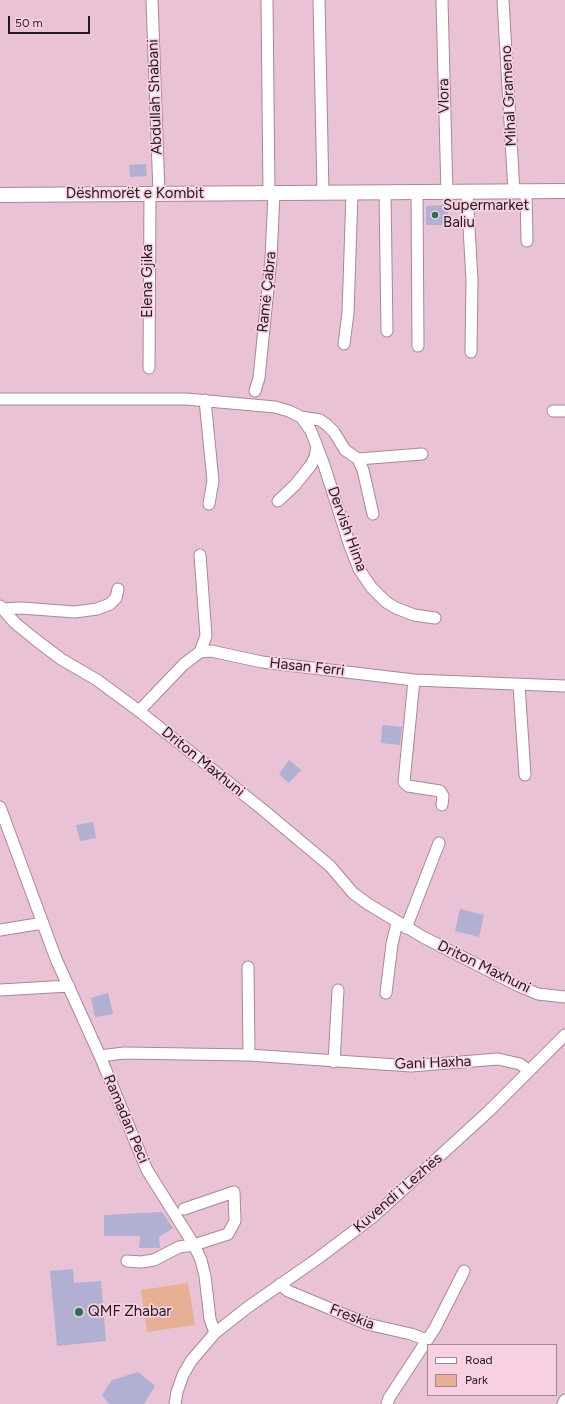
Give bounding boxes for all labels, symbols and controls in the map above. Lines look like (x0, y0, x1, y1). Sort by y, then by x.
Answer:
scale bar (10, 8, 92, 34)
text: 50 m (15, 16, 43, 30)
street label: Abdullah Shabani (144, 39, 166, 155)
street label: Mihal Grameno (497, 45, 521, 147)
street label: Vlora (435, 78, 453, 114)
street label: Dëshmorët e Kombit (66, 185, 204, 203)
place label: Supermarket Baliu (443, 197, 529, 232)
marker: Supermarket Baliu (430, 210, 440, 220)
street label: Elena Gjika (139, 244, 157, 318)
street label: Ramë Çabra (254, 250, 280, 334)
street label: Dervish Hima (323, 484, 371, 574)
street label: Hasan Ferri (269, 654, 345, 680)
street label: Driton Maxhuni (158, 723, 248, 801)
street label: Driton Maxhuni (435, 937, 533, 997)
street label: Gani Haxha (394, 1053, 472, 1073)
street label: Ramadan Peci (99, 1072, 153, 1166)
street label: Kuvendi i Lezhës (350, 1150, 446, 1236)
street label: Freskia (327, 1300, 377, 1334)
place label: QMF Zhabar (88, 1303, 171, 1321)
marker: QMF Zhabar (73, 1306, 85, 1318)
legend (427, 1344, 557, 1396)
text: Road (465, 1353, 493, 1367)
text: Park (465, 1373, 488, 1387)

